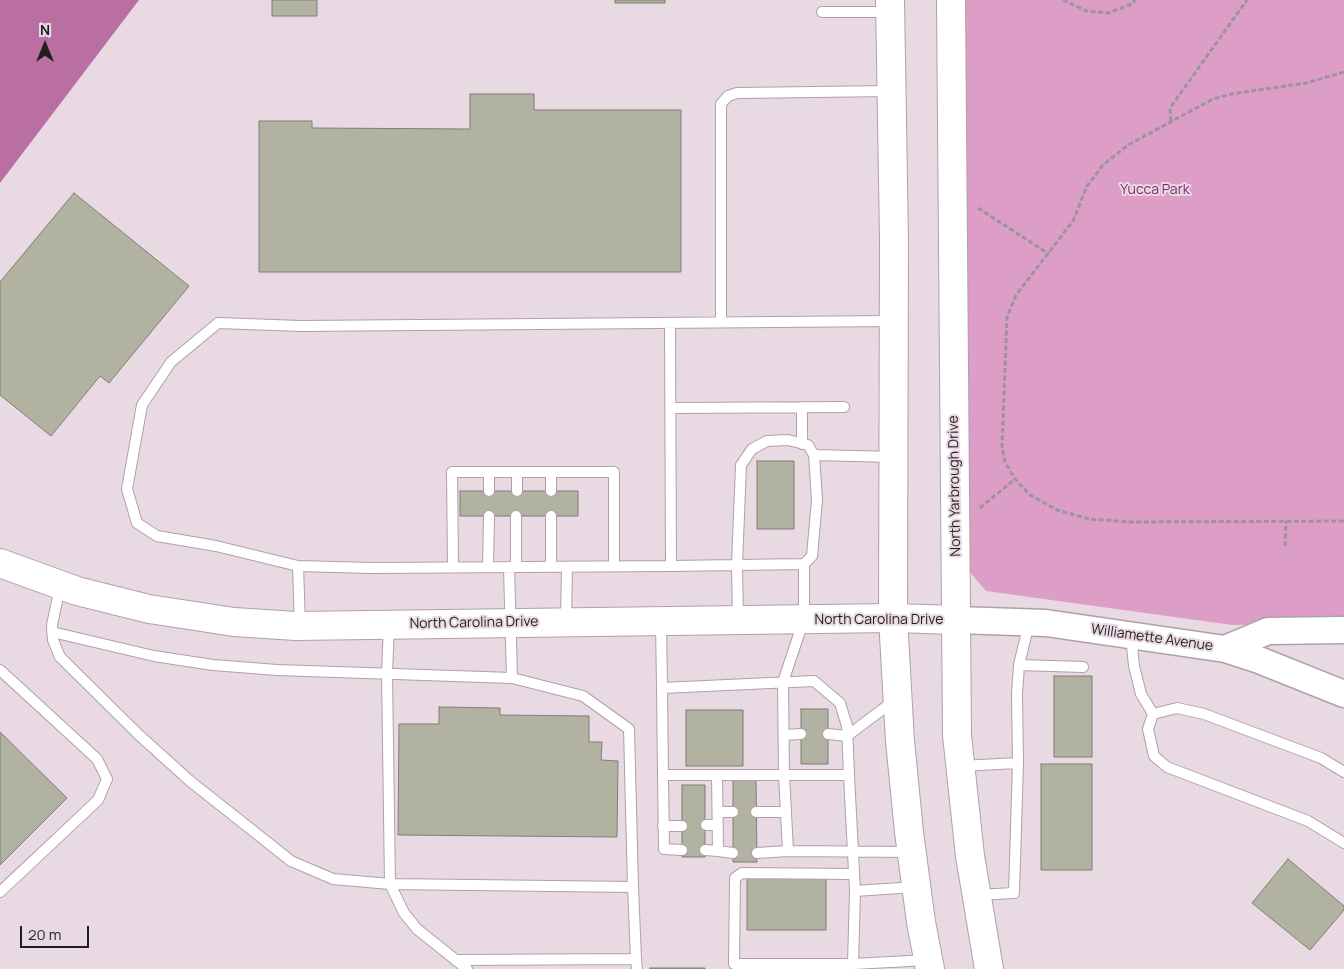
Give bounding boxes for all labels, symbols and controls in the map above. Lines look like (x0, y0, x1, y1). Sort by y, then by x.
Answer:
north arrow (20, 20, 70, 70)
text: N (40, 20, 50, 39)
park label: Yucca Park (1120, 182, 1190, 198)
street label: North Yarbrough Drive (945, 415, 965, 557)
street label: North Carolina Drive (815, 612, 943, 628)
street label: North Carolina Drive (409, 613, 539, 633)
street label: Williamette Avenue (1090, 621, 1214, 655)
scale bar (22, 916, 91, 948)
text: 20 m (28, 924, 61, 945)

